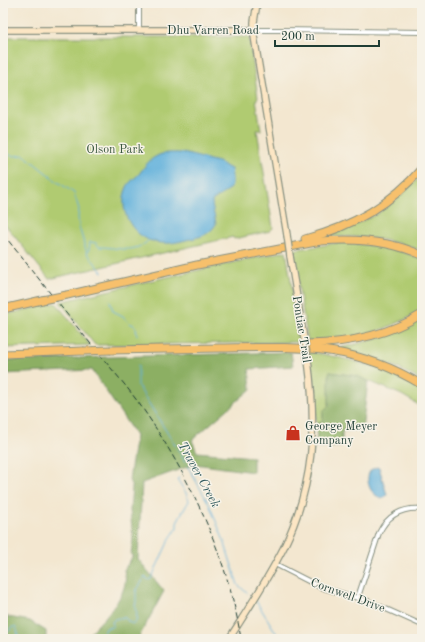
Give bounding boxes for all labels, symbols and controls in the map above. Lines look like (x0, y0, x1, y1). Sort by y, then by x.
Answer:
scale bar (275, 22, 379, 48)
street label: Dhu Varren Road (167, 25, 259, 37)
text: 200 m (281, 31, 315, 43)
park label: Olson Park (86, 144, 144, 156)
street label: Pontiac Trail (290, 295, 312, 364)
place label: George Meyer Company (305, 421, 377, 447)
shop icon: George Meyer Company (284, 424, 302, 442)
water label: Traver Creek (175, 440, 222, 510)
street label: Cornwell Drive (309, 577, 387, 615)

